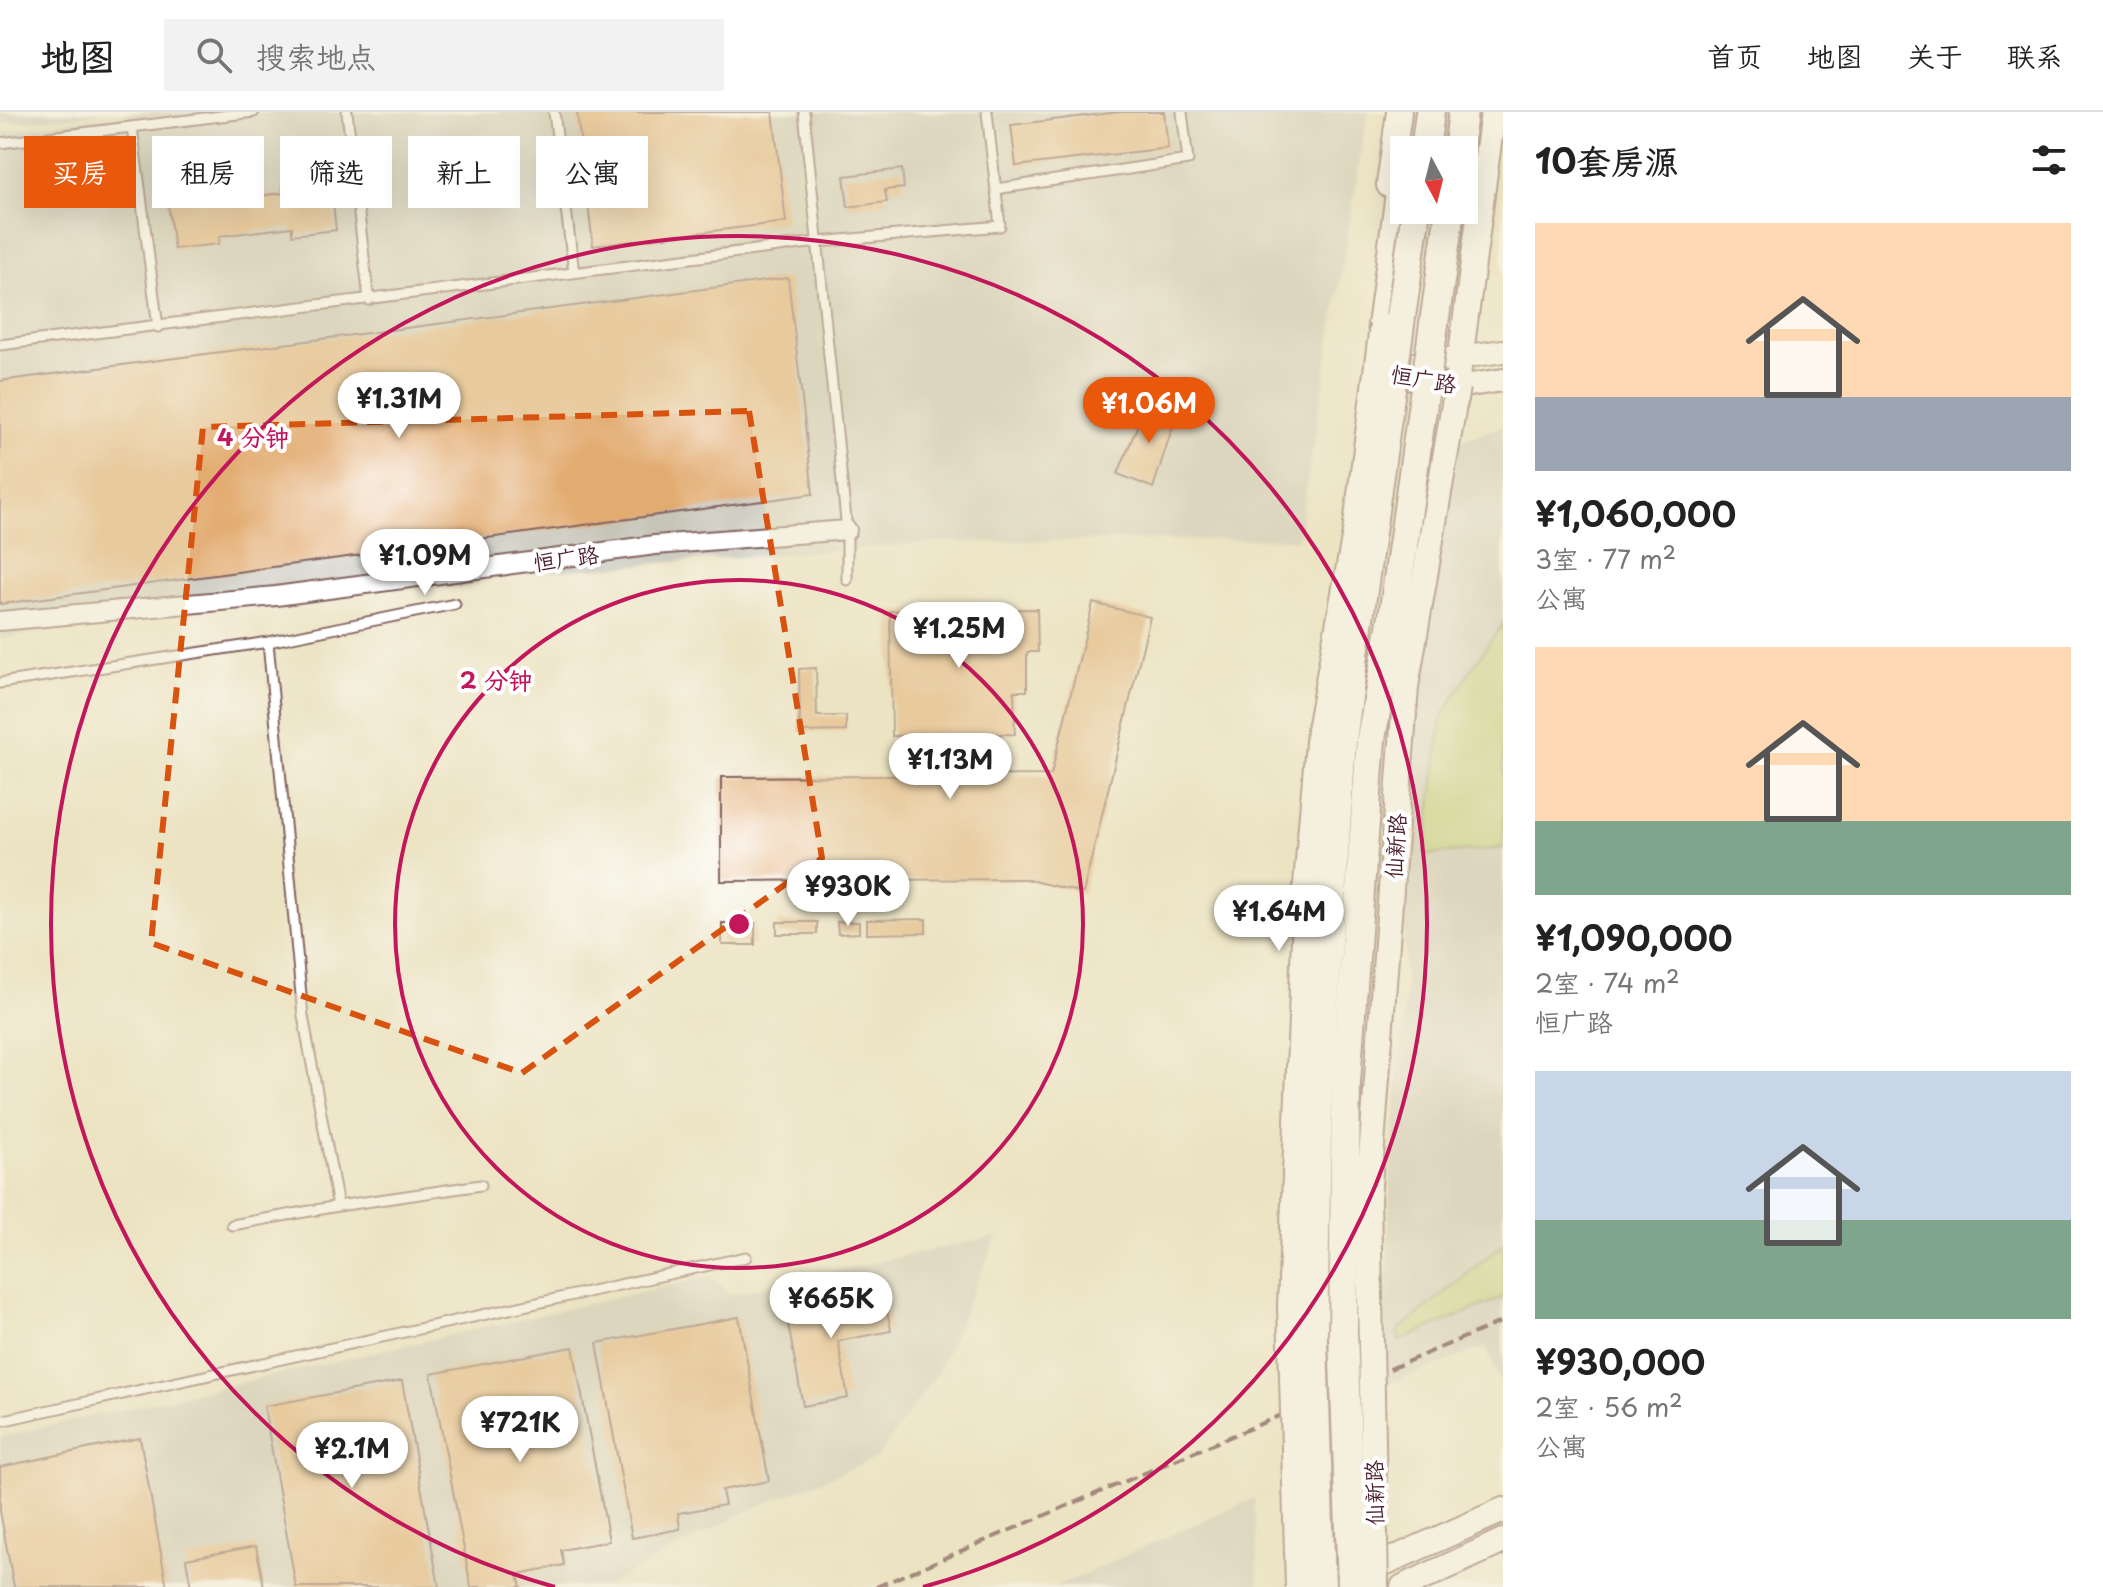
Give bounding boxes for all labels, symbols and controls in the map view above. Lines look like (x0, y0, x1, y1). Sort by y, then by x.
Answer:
search box (164, 19, 724, 91)
text: 地图 (40, 27, 116, 84)
icon: search (192, 33, 236, 77)
text: 搜索地点 (256, 33, 376, 78)
text: 首页 (1707, 34, 1763, 77)
text: 地图 (1807, 34, 1863, 77)
text: 关于 (1907, 34, 1963, 77)
text: 联系 (2007, 34, 2063, 77)
text: 10套房源 (1535, 134, 1678, 186)
chip: 买房 (24, 136, 136, 208)
chip: 租房 (152, 136, 264, 208)
chip: 筛选 (280, 136, 392, 208)
chip: 新上 (408, 136, 520, 208)
chip: 公寓 (536, 136, 648, 208)
north arrow (1390, 136, 1478, 224)
map controls (1390, 136, 1478, 224)
icon: filters (2027, 138, 2071, 182)
icon: home (1731, 275, 1875, 419)
street label: 恒广路 (1389, 356, 1459, 400)
pin: ¥1.31M (334, 372, 464, 440)
pin: ¥1.06M (1084, 377, 1214, 445)
text: ¥1.31M (356, 378, 442, 417)
text: ¥1.06M (1101, 383, 1197, 422)
text: 4 分钟 (217, 418, 289, 454)
text: ¥1,060,000 (1535, 487, 1736, 539)
pin: ¥1.09M (360, 529, 490, 597)
text: ¥1.09M (378, 535, 472, 574)
street label: 恒广路 (531, 536, 601, 578)
text: 3室 · 77 m² (1535, 539, 1676, 578)
text: 公寓 (1535, 578, 1587, 617)
pin: ¥1.25M (894, 602, 1024, 670)
text: ¥1.25M (912, 608, 1006, 647)
text: 2 分钟 (460, 661, 532, 697)
icon: home (1731, 699, 1875, 843)
pin: ¥1.13M (885, 733, 1015, 801)
text: ¥1.13M (907, 739, 993, 778)
street label: 仙新路 (1375, 812, 1413, 880)
pin: ¥930K (792, 860, 904, 928)
text: ¥930K (805, 866, 891, 905)
pin: ¥1.64M (1214, 885, 1344, 953)
text: ¥1.64M (1232, 891, 1326, 930)
centre of rings (725, 910, 753, 938)
text: ¥1,090,000 (1535, 911, 1733, 963)
text: 2室 · 74 m² (1535, 963, 1680, 1002)
text: 恒广路 (1535, 1002, 1613, 1041)
icon: home (1731, 1123, 1875, 1267)
pin: ¥665K (775, 1272, 887, 1340)
text: ¥665K (788, 1278, 874, 1317)
text: ¥930,000 (1535, 1335, 1705, 1387)
text: 2室 · 56 m² (1535, 1387, 1683, 1426)
pin: ¥721K (464, 1396, 576, 1464)
text: ¥721K (479, 1402, 561, 1441)
pin: ¥2.1M (296, 1422, 408, 1490)
text: 公寓 (1535, 1426, 1587, 1465)
text: ¥2.1M (314, 1428, 390, 1467)
street label: 仙新路 (1356, 1460, 1390, 1526)

